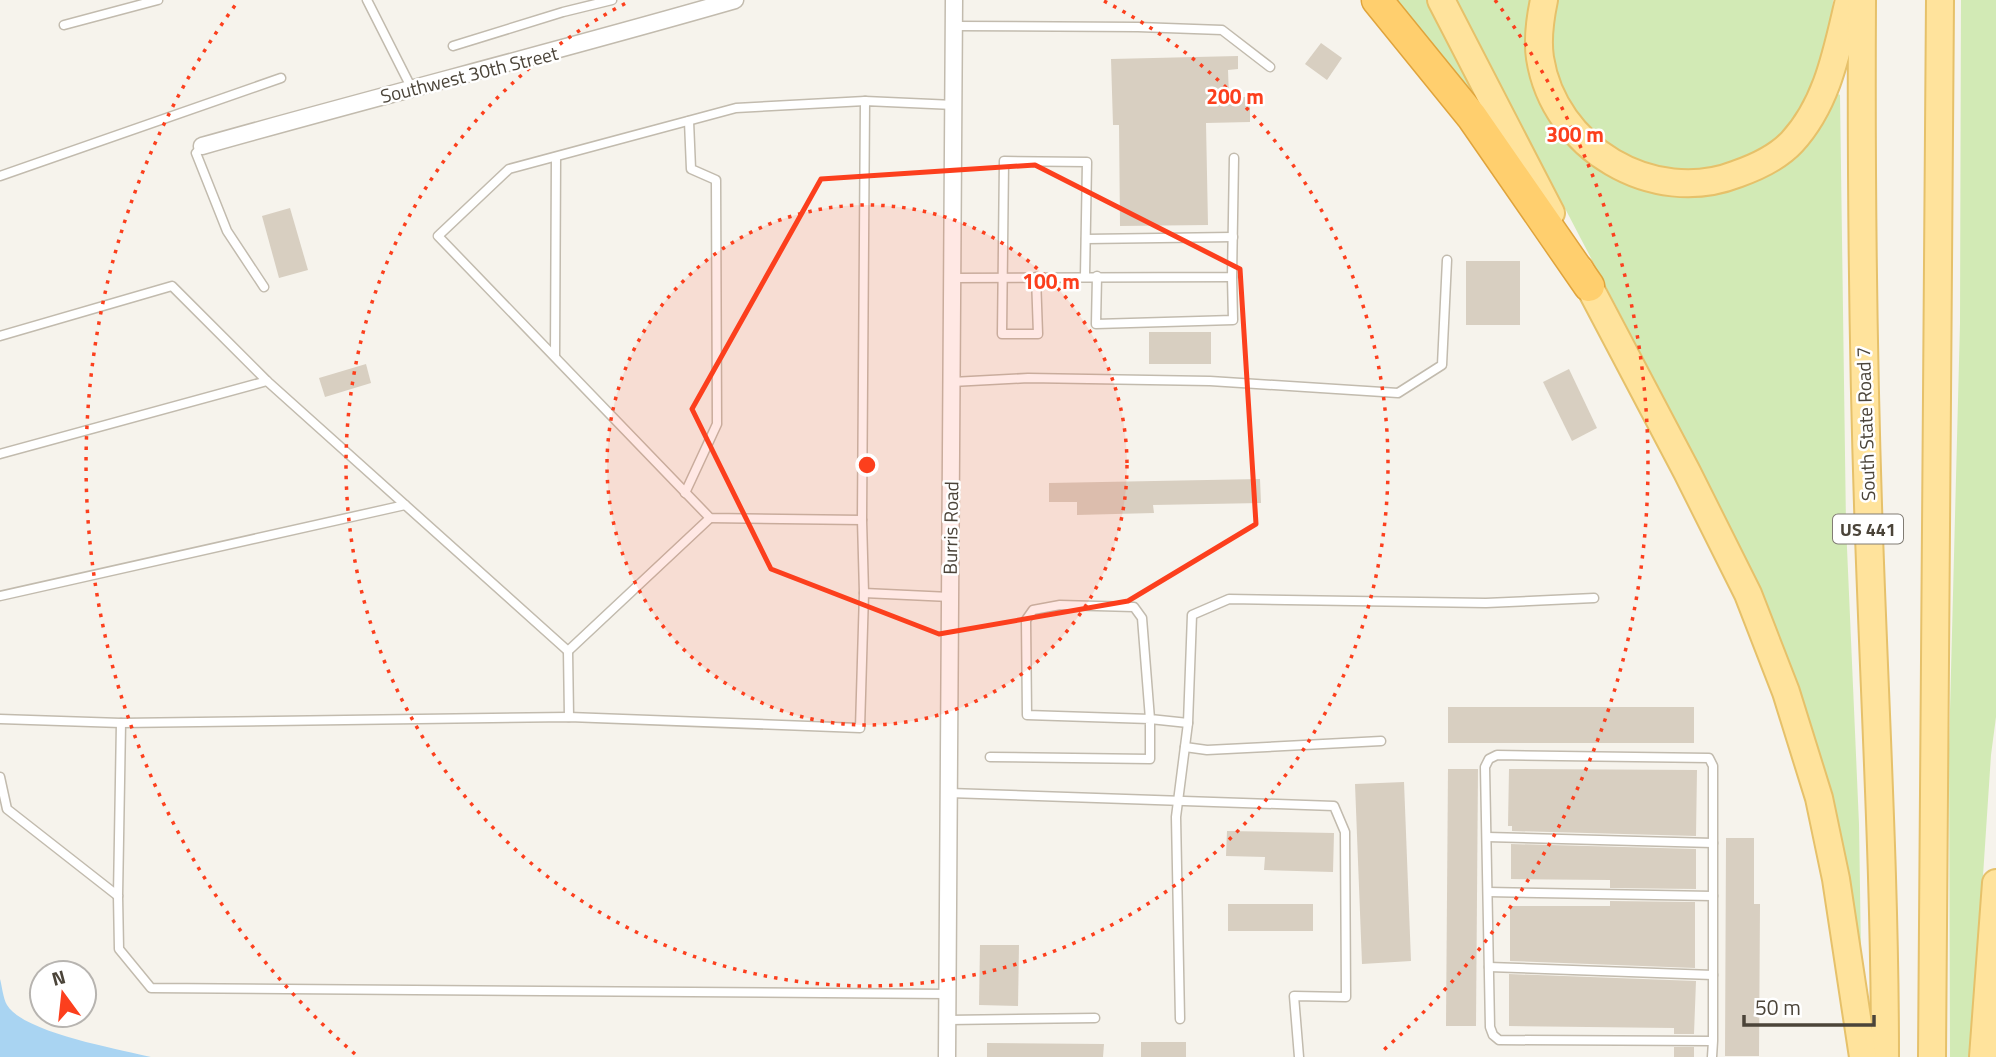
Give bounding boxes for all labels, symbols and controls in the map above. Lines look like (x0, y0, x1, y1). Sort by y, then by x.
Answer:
street label: Southwest 30th Street (377, 38, 561, 110)
text: 200 m (1206, 80, 1264, 112)
text: 300 m (1546, 118, 1604, 150)
text: 100 m (1022, 265, 1080, 297)
street label: South State Road 7 (1848, 346, 1882, 502)
centre of rings (855, 453, 879, 477)
street label: Burris Road (935, 481, 965, 575)
road number: US 441 (1833, 514, 1903, 544)
north arrow (28, 959, 98, 1029)
text: N (48, 961, 69, 993)
scale bar (1744, 984, 1874, 1028)
text: 50 m (1755, 991, 1801, 1023)

